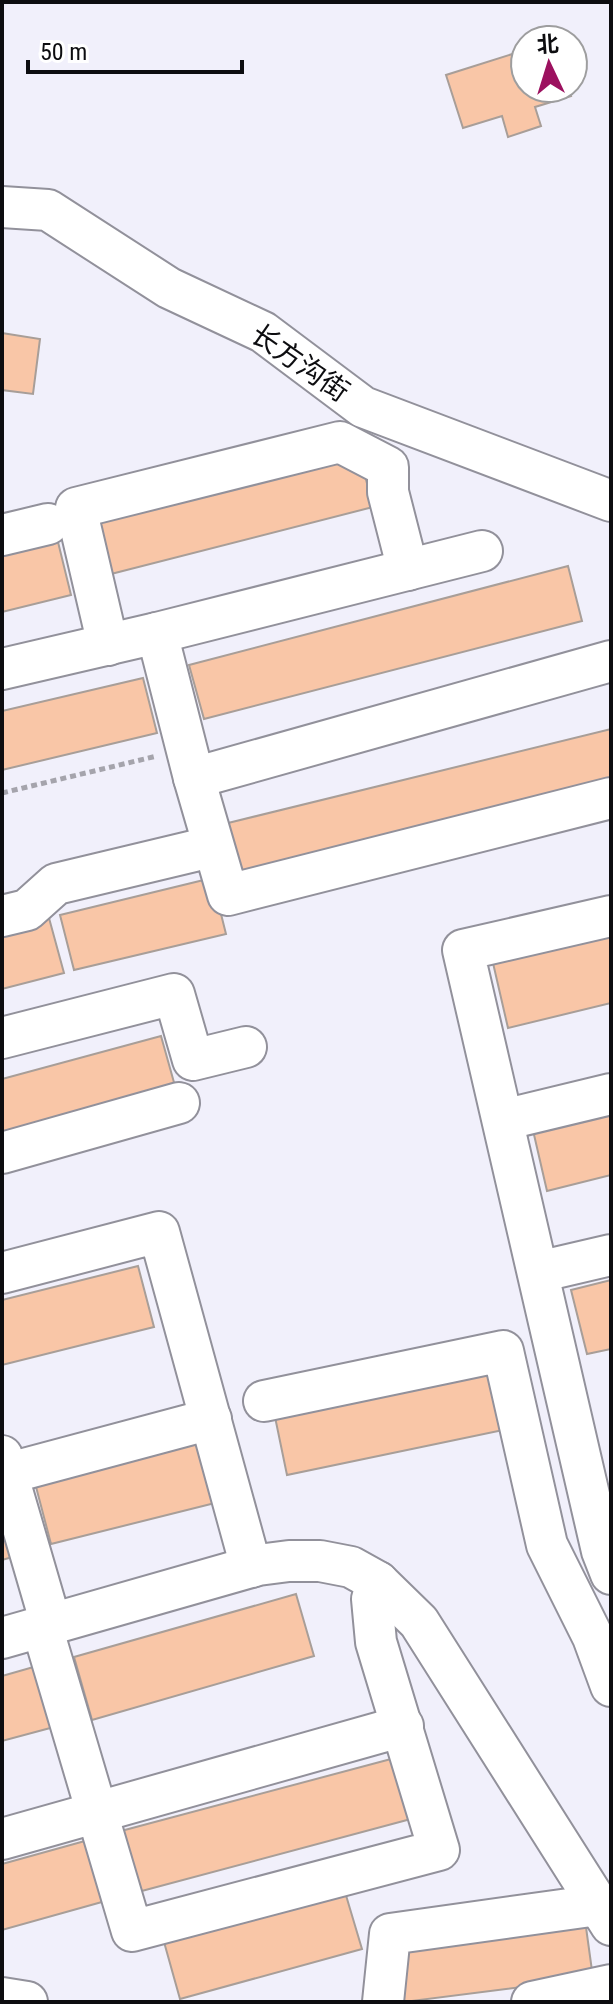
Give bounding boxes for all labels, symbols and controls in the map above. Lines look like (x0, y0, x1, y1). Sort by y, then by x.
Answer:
scale bar (28, 24, 242, 74)
north arrow (509, 24, 589, 104)
text: 北 (536, 31, 559, 58)
text: 50 m (40, 38, 87, 66)
street label: 长方沟街 (245, 317, 355, 409)

